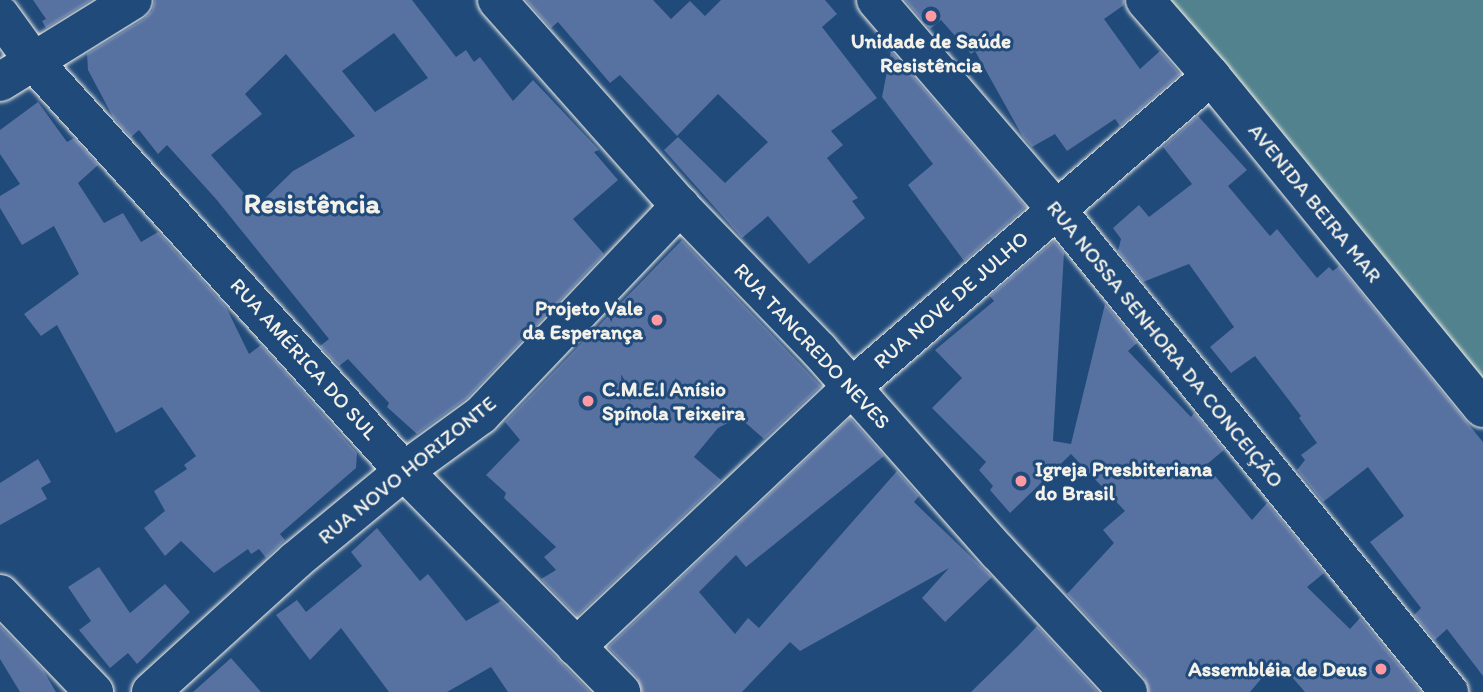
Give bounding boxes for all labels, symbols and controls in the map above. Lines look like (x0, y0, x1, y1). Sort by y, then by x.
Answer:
marker: Unidade de Saúde Resistência (921, 6, 941, 26)
place label: Unidade de Saúde Resistência (850, 28, 1012, 78)
street label: AVENIDA BEIRA MAR (1244, 119, 1386, 287)
district label: Resistência (244, 186, 380, 220)
street label: RUA NOSSA SENHORA DA CONCEIÇÃO (1041, 195, 1289, 493)
street label: RUA NOVE DE JULHO (868, 226, 1034, 374)
street label: RUA TANCREDO NEVES (729, 258, 895, 434)
street label: RUA AMÉRICA DO SUL (226, 274, 382, 444)
place label: Projeto Vale da Esperança (523, 295, 643, 345)
marker: Projeto Vale da Esperança (649, 312, 665, 328)
place label: C.M.E.I Anísio Spínola Teixeira (602, 376, 742, 426)
street label: RUA NOVO HORIZONTE (314, 391, 500, 549)
marker: C.M.E.I Anísio Spínola Teixeira (580, 393, 596, 409)
place label: Igreja Presbiteriana do Brasil (1035, 456, 1212, 506)
marker: Igreja Presbiteriana do Brasil (1013, 473, 1029, 489)
place label: Assembléia de Deus (1188, 656, 1367, 682)
marker: Assembléia de Deus (1373, 661, 1389, 677)

